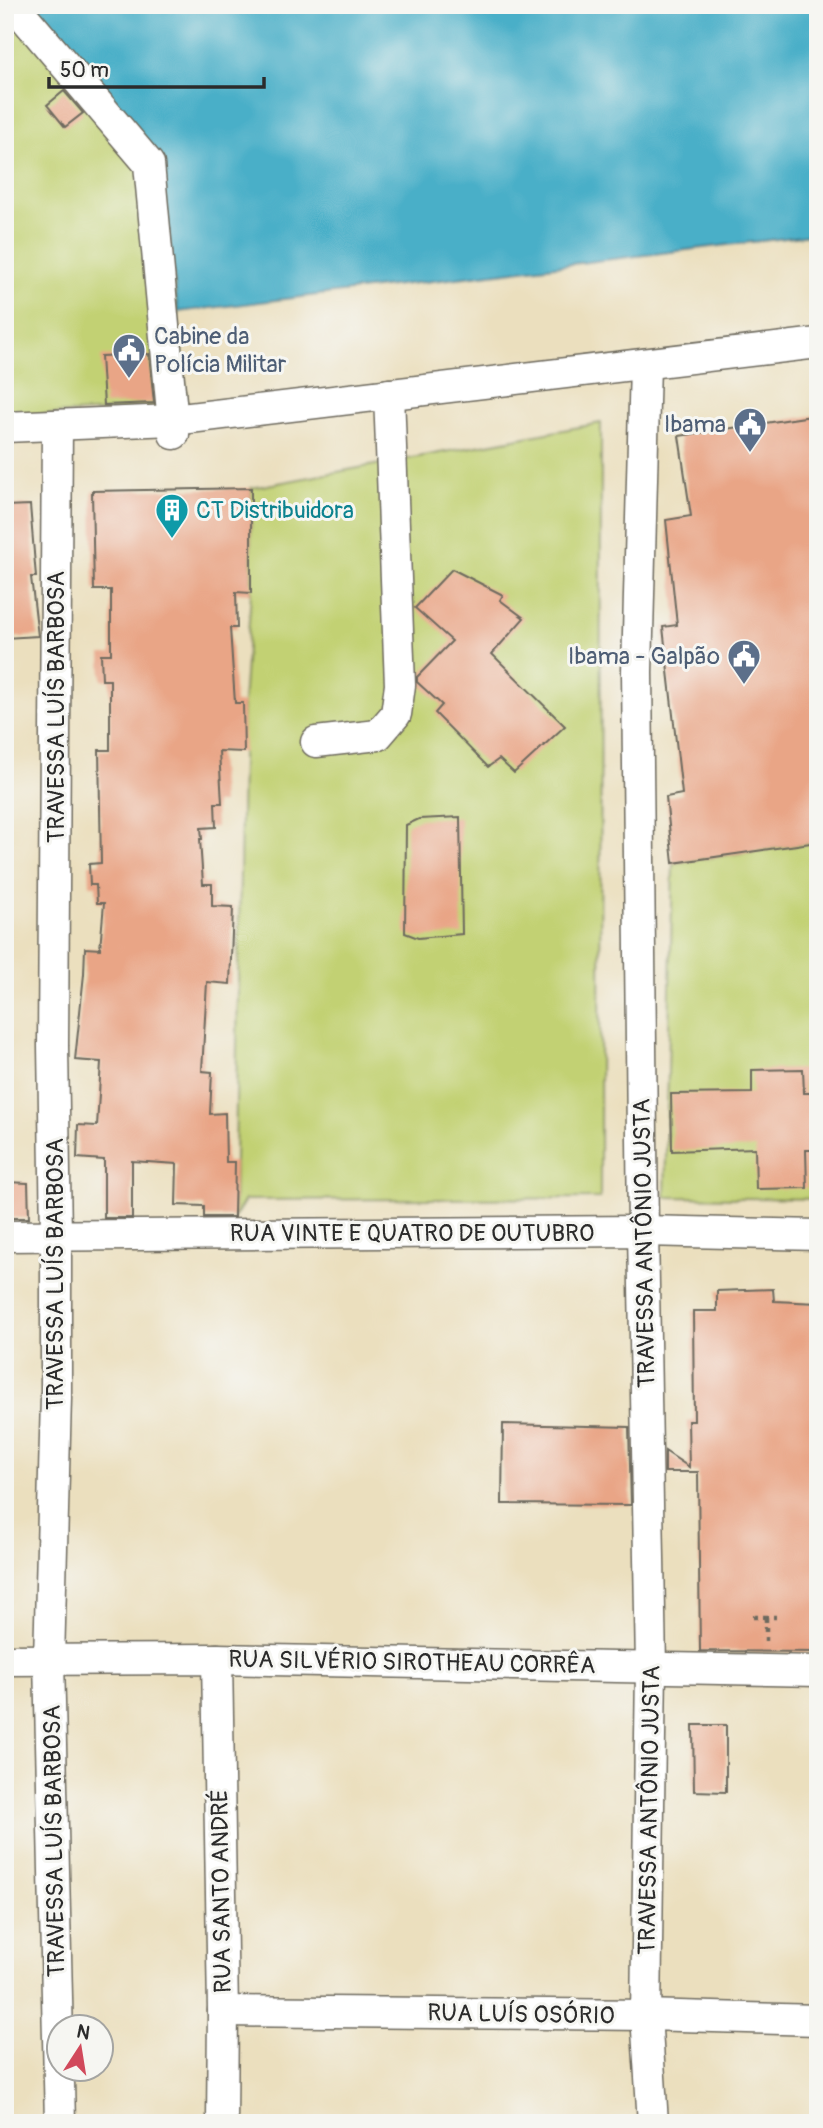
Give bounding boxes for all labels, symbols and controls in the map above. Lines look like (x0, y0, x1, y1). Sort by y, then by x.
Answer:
scale bar (49, 46, 264, 90)
text: 50 m (60, 57, 109, 84)
place label: Cabine da Polícia Militar (154, 322, 287, 379)
public building icon: Cabine da Polícia Militar (110, 331, 148, 380)
public building icon: Ibama (731, 405, 769, 454)
place label: Ibama (664, 410, 726, 439)
building icon: CT Distribuidora (153, 491, 191, 540)
place label: CT Distribuidora (196, 496, 354, 525)
street label: TRAVESSA LUÍS BARBOSA (42, 571, 71, 843)
public building icon: Ibama - Galpão (725, 637, 763, 686)
place label: Ibama - Galpão (568, 642, 720, 671)
street label: TRAVESSA ANTÔNIO JUSTA (627, 1098, 662, 1388)
street label: TRAVESSA LUÍS BARBOSA (41, 1138, 70, 1410)
street label: RUA VINTE E QUATRO DE OUTUBRO (230, 1219, 594, 1248)
street label: RUA SILVÉRIO SIROTHEAU CORRÊA (228, 1645, 596, 1680)
street label: TRAVESSA ANTÔNIO JUSTA (632, 1665, 667, 1955)
street label: TRAVESSA LUÍS BARBOSA (38, 1705, 71, 1977)
street label: RUA SANTO ANDRÉ (205, 1789, 238, 1993)
street label: RUA LUÍS OSÓRIO (427, 1997, 615, 2031)
north arrow (46, 2012, 116, 2082)
text: N (75, 2019, 92, 2045)

